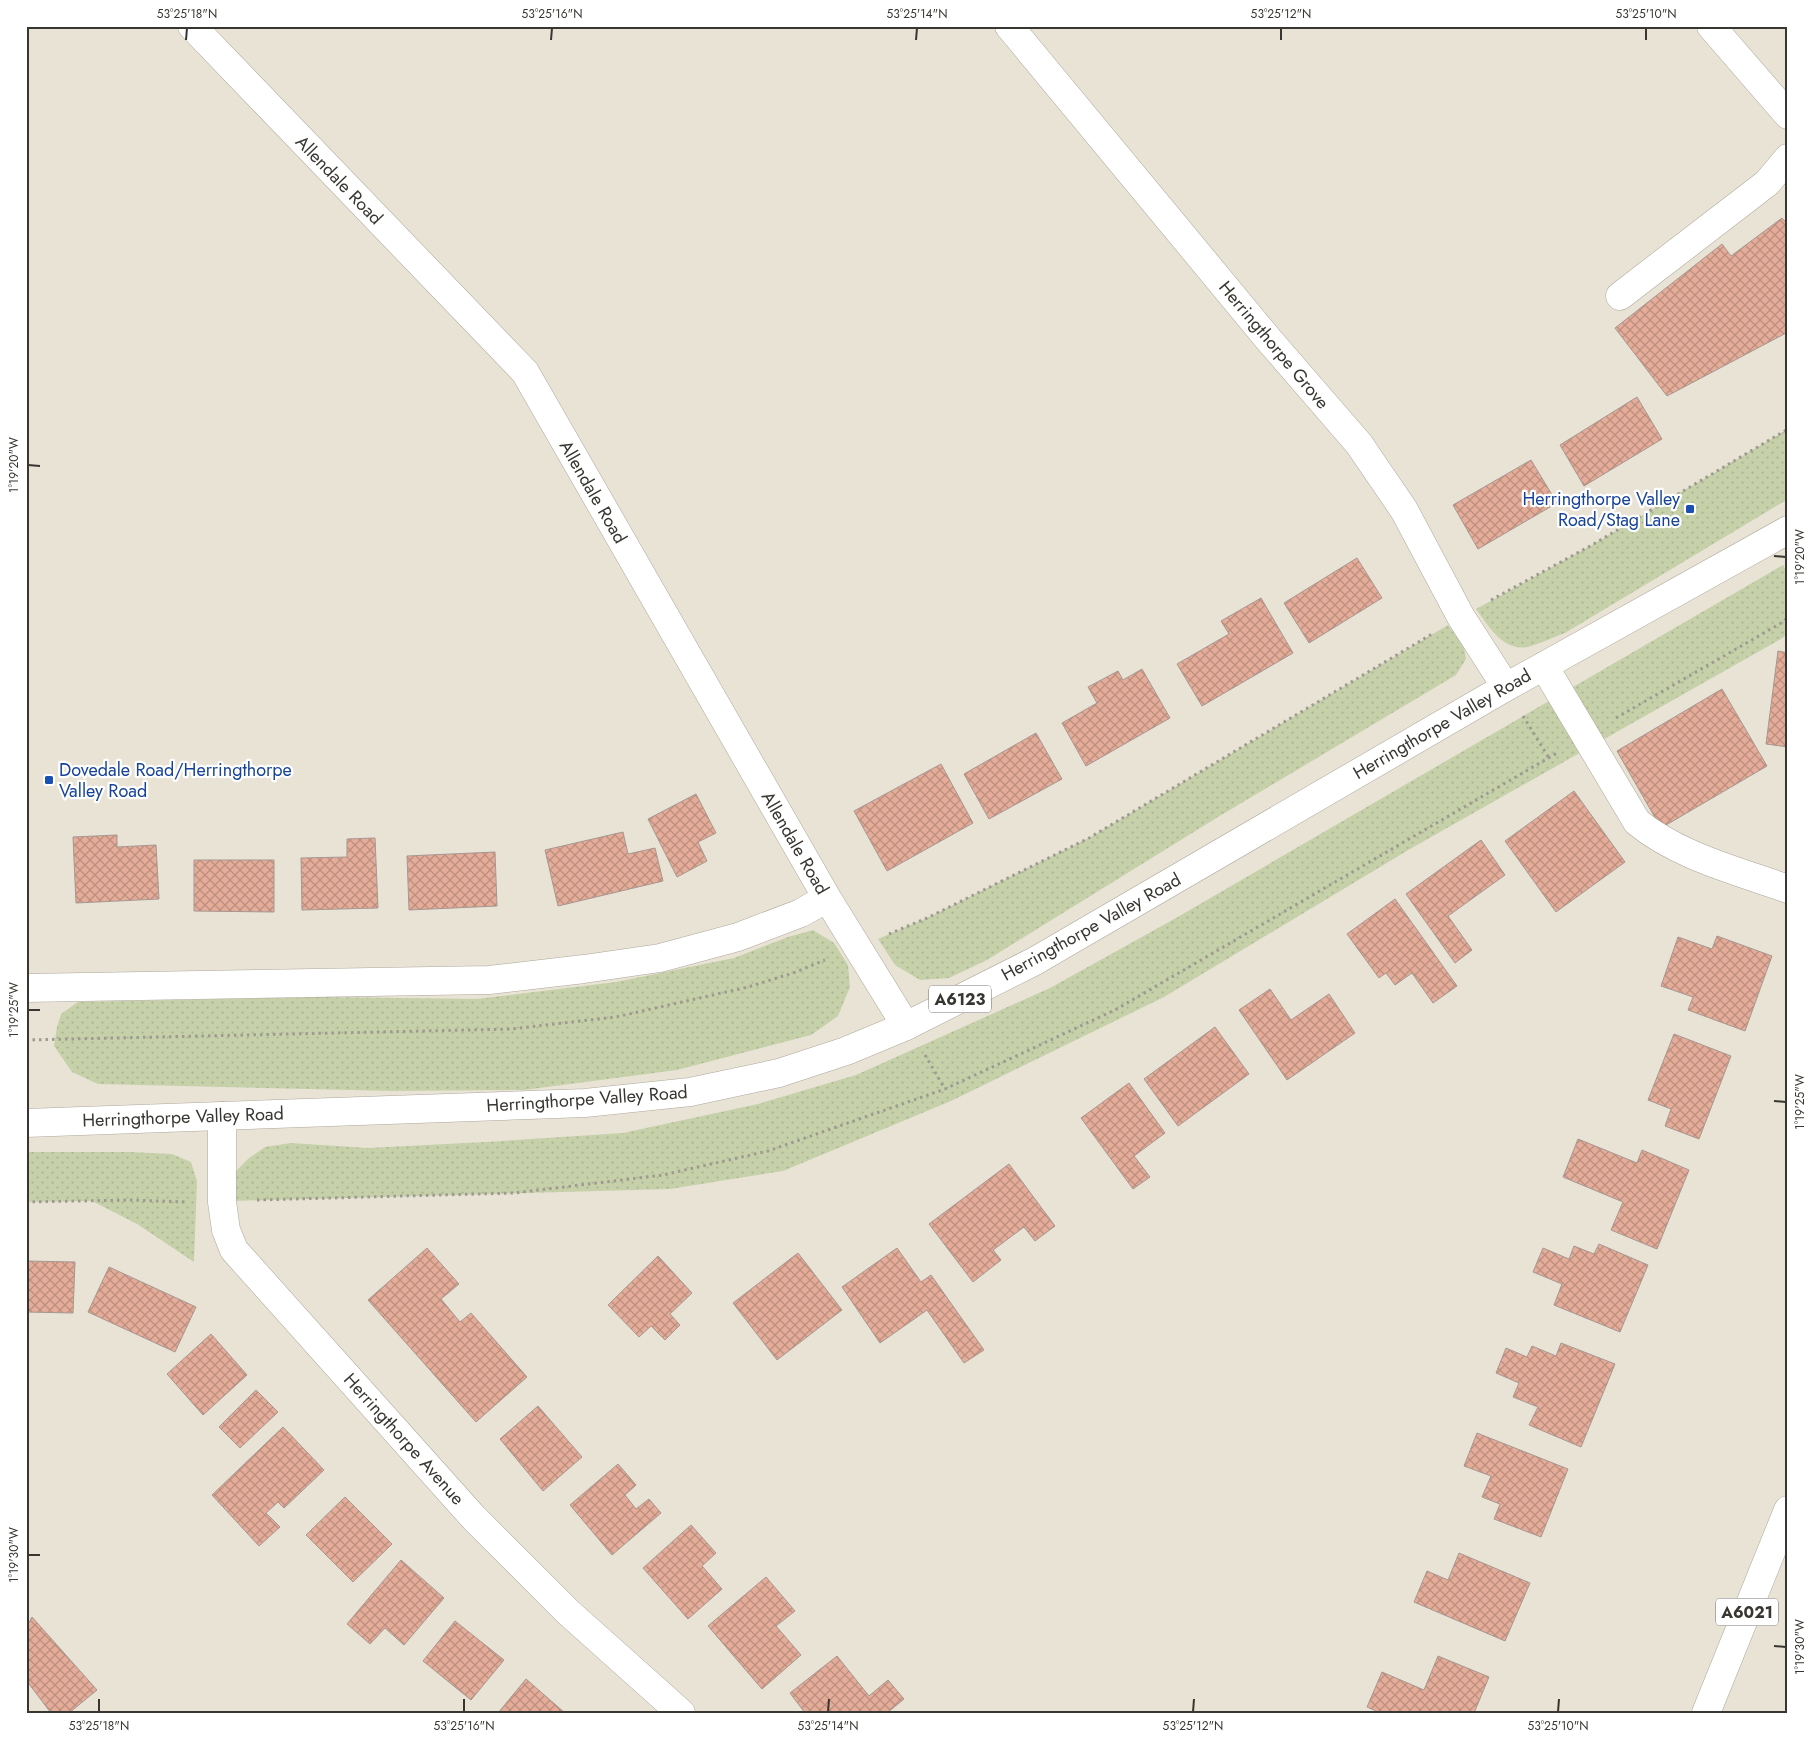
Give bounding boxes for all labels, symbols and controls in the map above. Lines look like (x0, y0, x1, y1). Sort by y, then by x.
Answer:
text: 53°25'18"N (157, 5, 217, 23)
text: 53°25'16"N (522, 5, 582, 23)
text: 53°25'14"N (887, 5, 947, 23)
text: 53°25'12"N (1251, 5, 1311, 23)
text: 53°25'10"N (1615, 5, 1677, 23)
street label: Allendale Road (290, 129, 388, 231)
street label: Herringthorpe Grove (1213, 275, 1335, 415)
street label: Allendale Road (553, 436, 633, 548)
text: 1°19'20"W (5, 437, 23, 493)
place label: Herringthorpe Valley Road/Stag Lane (1522, 486, 1680, 533)
marker: Herringthorpe Valley Road/Stag Lane (1684, 503, 1696, 515)
text: 1°19'20"W (1791, 529, 1809, 585)
street label: Herringthorpe Valley Road (1348, 662, 1536, 786)
place label: Dovedale Road/Herringthorpe Valley Road (59, 757, 292, 804)
marker: Dovedale Road/Herringthorpe Valley Road (43, 774, 55, 786)
street label: Allendale Road (755, 787, 835, 899)
street label: Herringthorpe Valley Road (996, 867, 1186, 987)
text: 1°19'25"W (5, 982, 23, 1038)
road number: A6123 (929, 986, 991, 1012)
text: 1°19'25"W (1791, 1074, 1809, 1130)
street label: Herringthorpe Valley Road (485, 1079, 689, 1119)
street label: Herringthorpe Valley Road (82, 1100, 284, 1134)
street label: Herringthorpe Avenue (338, 1367, 470, 1511)
text: 1°19'30"W (5, 1527, 23, 1583)
road number: A6021 (1716, 1598, 1778, 1625)
text: 1°19'30"W (1791, 1619, 1809, 1675)
text: 53°25'18"N (69, 1717, 129, 1735)
text: 53°25'16"N (434, 1717, 494, 1735)
text: 53°25'14"N (798, 1717, 858, 1735)
text: 53°25'12"N (1163, 1717, 1223, 1735)
text: 53°25'10"N (1527, 1717, 1589, 1735)

